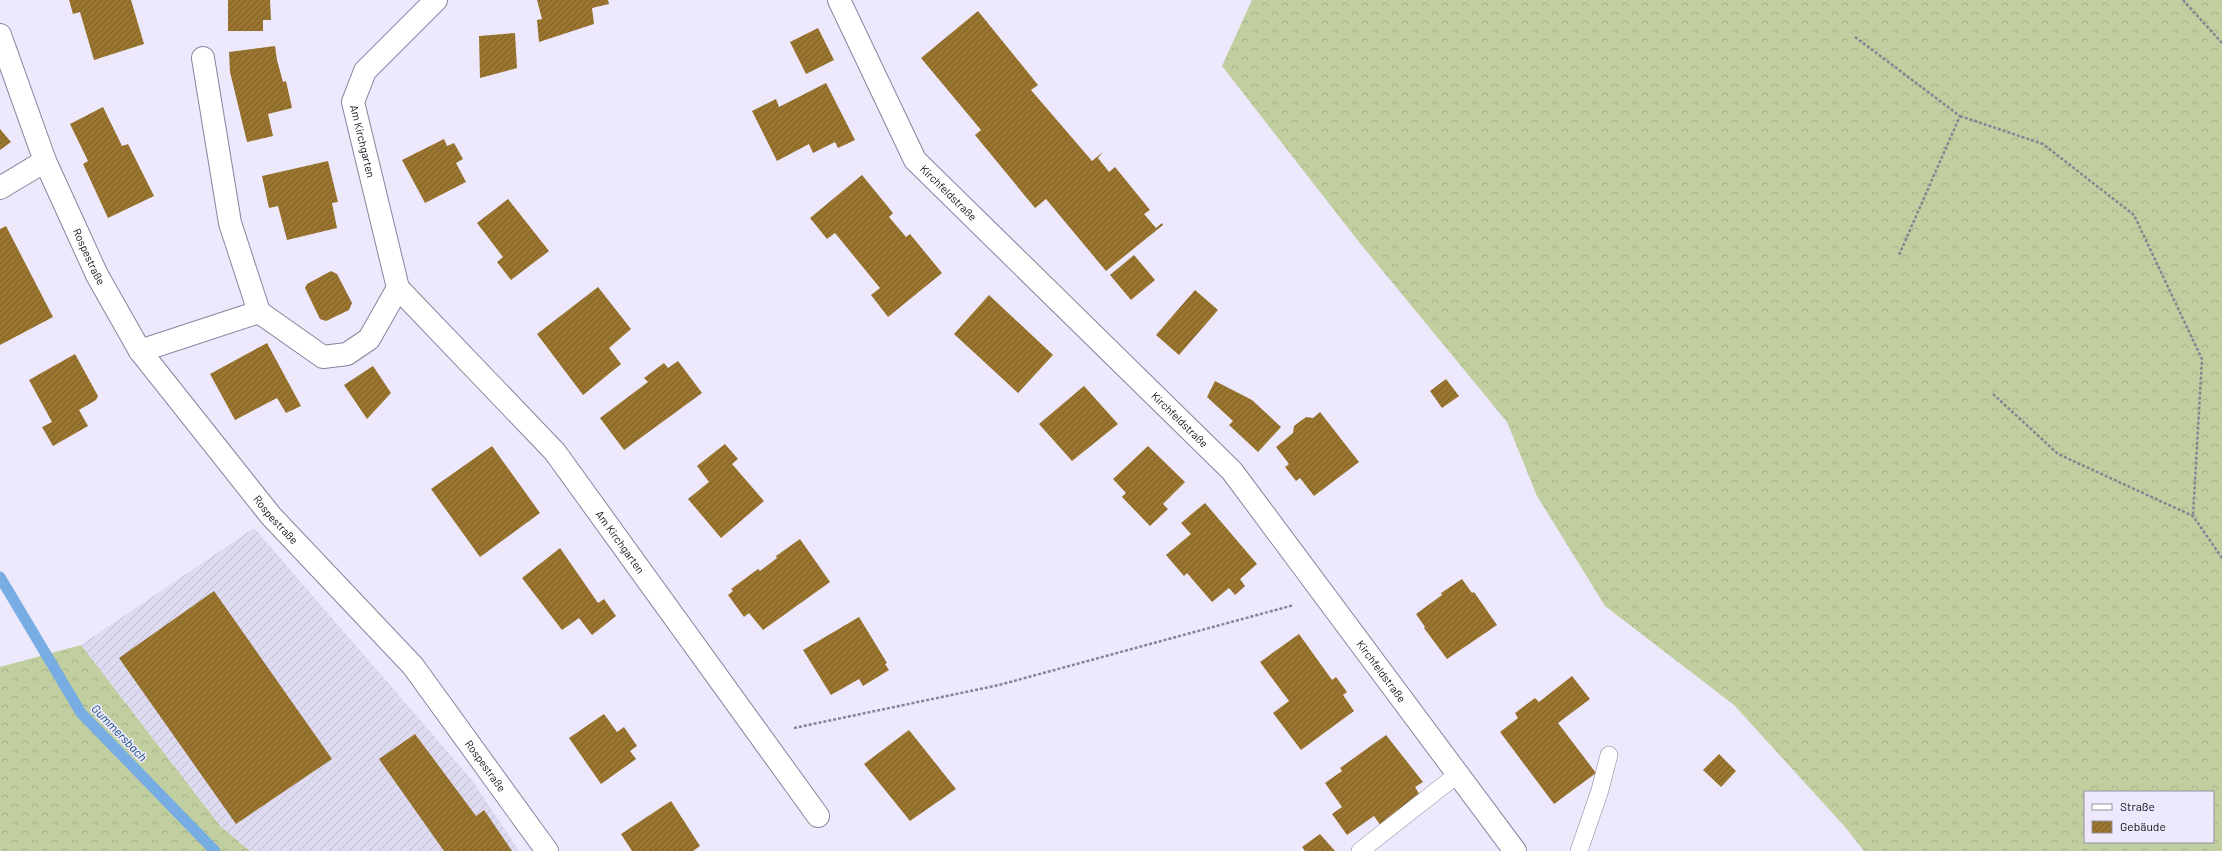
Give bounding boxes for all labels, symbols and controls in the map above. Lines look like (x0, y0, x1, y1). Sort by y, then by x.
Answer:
street label: Am Kirchgarten (348, 103, 378, 179)
street label: Kirchfeldstraße (918, 162, 980, 223)
street label: Rospestraße (71, 226, 108, 287)
street label: Kirchfeldstraße (1149, 389, 1211, 450)
street label: Rospestraße (251, 493, 301, 547)
street label: Am Kirchgarten (593, 508, 648, 576)
street label: Kirchfeldstraße (1354, 638, 1409, 705)
water label: Gummersbach (89, 701, 150, 764)
street label: Rospestraße (463, 737, 509, 794)
legend (2084, 791, 2214, 843)
text: Straße (2120, 799, 2155, 813)
text: Gebäude (2120, 819, 2166, 833)

